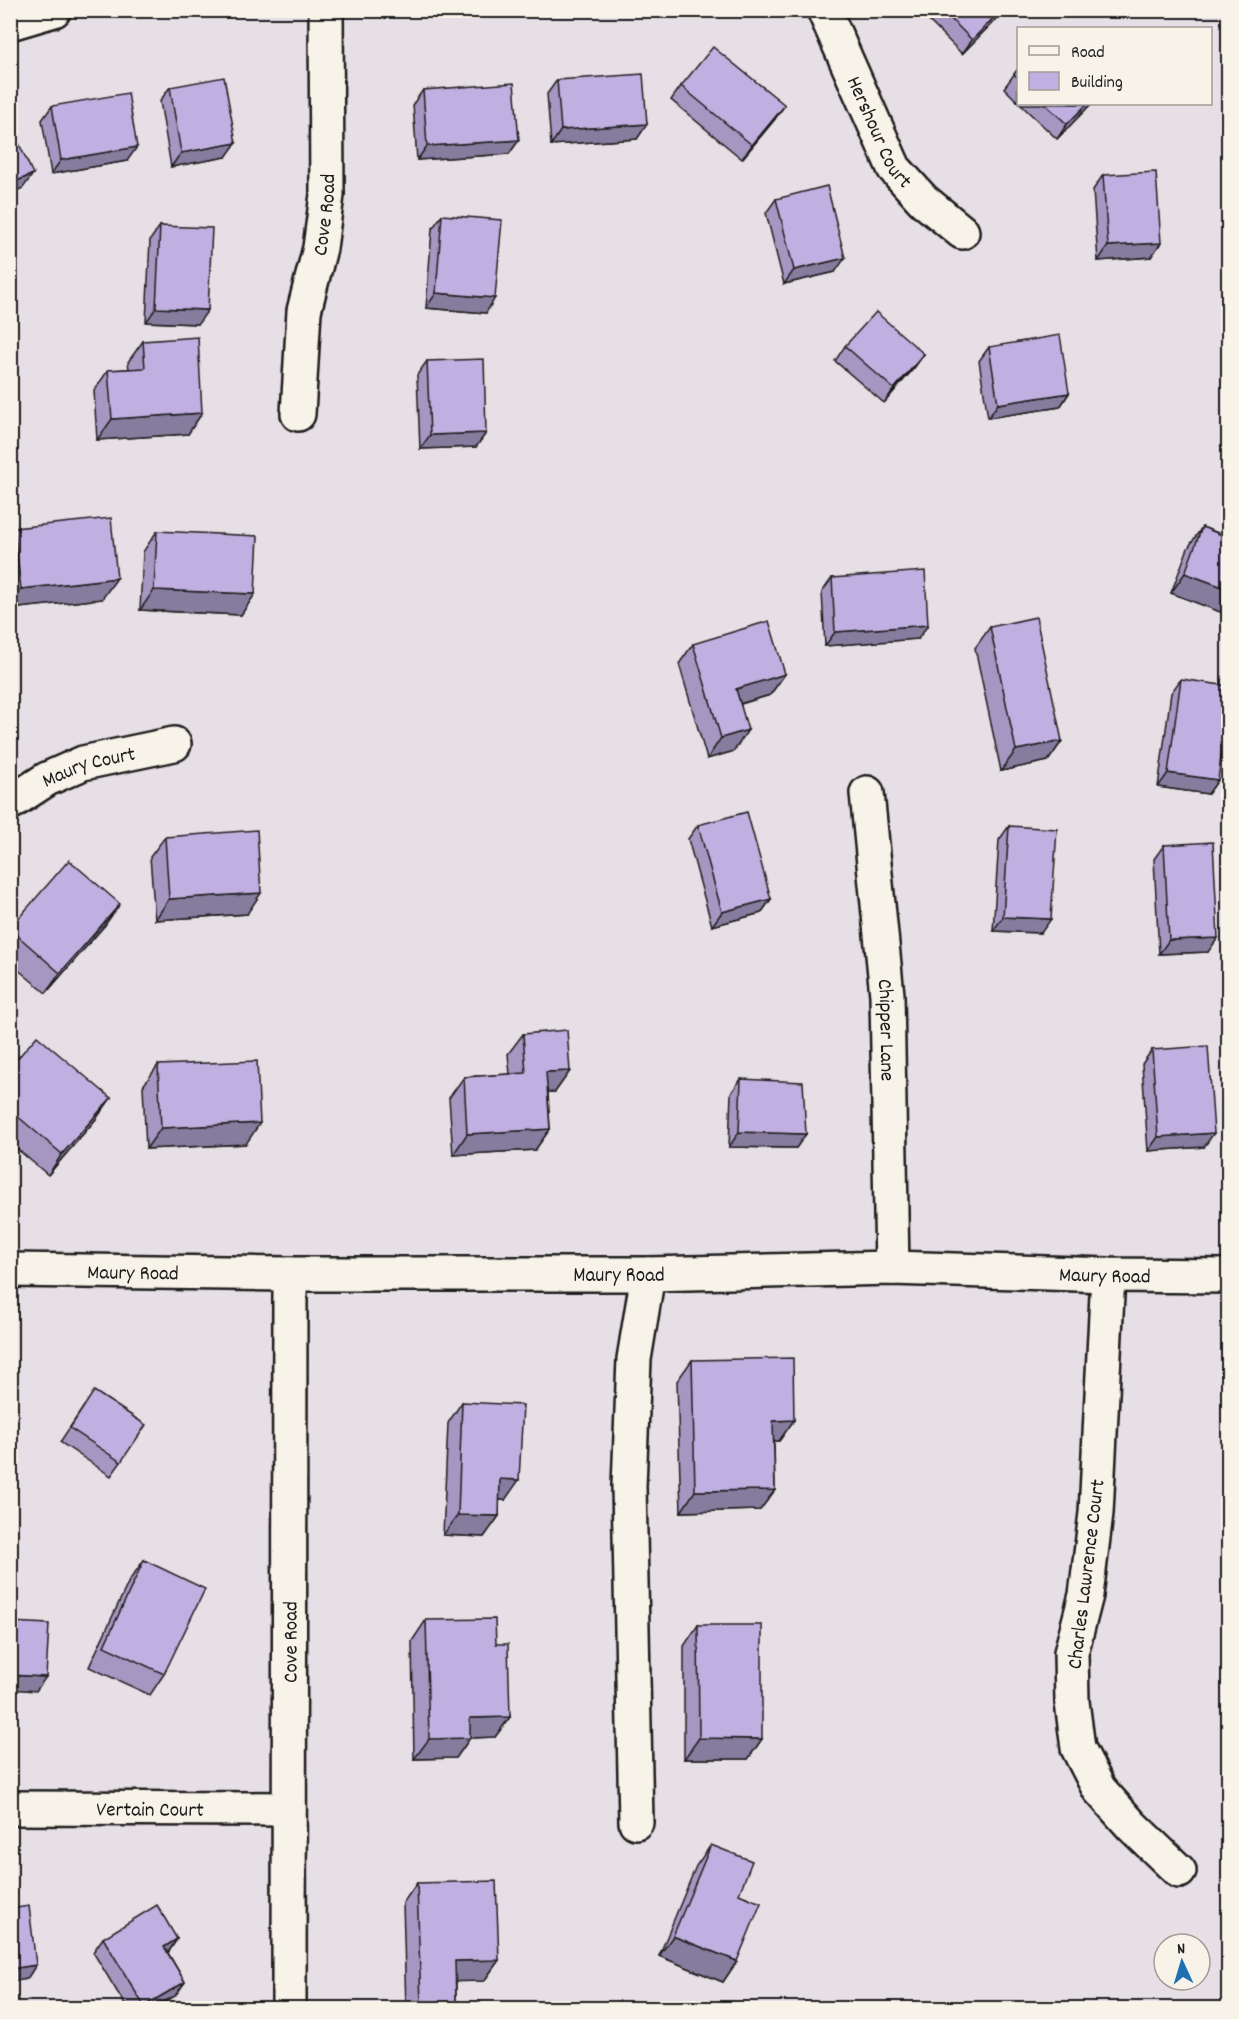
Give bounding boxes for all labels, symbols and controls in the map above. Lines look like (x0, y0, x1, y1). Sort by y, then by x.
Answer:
legend (1017, 27, 1212, 105)
text: Road (1071, 41, 1105, 66)
text: Building (1071, 71, 1123, 96)
street label: Hershour Court (837, 72, 918, 197)
street label: Cove Road (307, 174, 345, 259)
street label: Maury Court (38, 740, 139, 797)
street label: Chipper Lane (867, 978, 901, 1082)
street label: Maury Road (87, 1259, 179, 1290)
street label: Maury Road (1058, 1261, 1151, 1293)
street label: Maury Road (573, 1262, 665, 1292)
street label: Charles Lawrence Court (1061, 1477, 1115, 1671)
street label: Cove Road (277, 1601, 308, 1683)
street label: Vertain Court (96, 1796, 204, 1827)
north arrow (1152, 1932, 1212, 1992)
text: N (1176, 1938, 1186, 1961)

